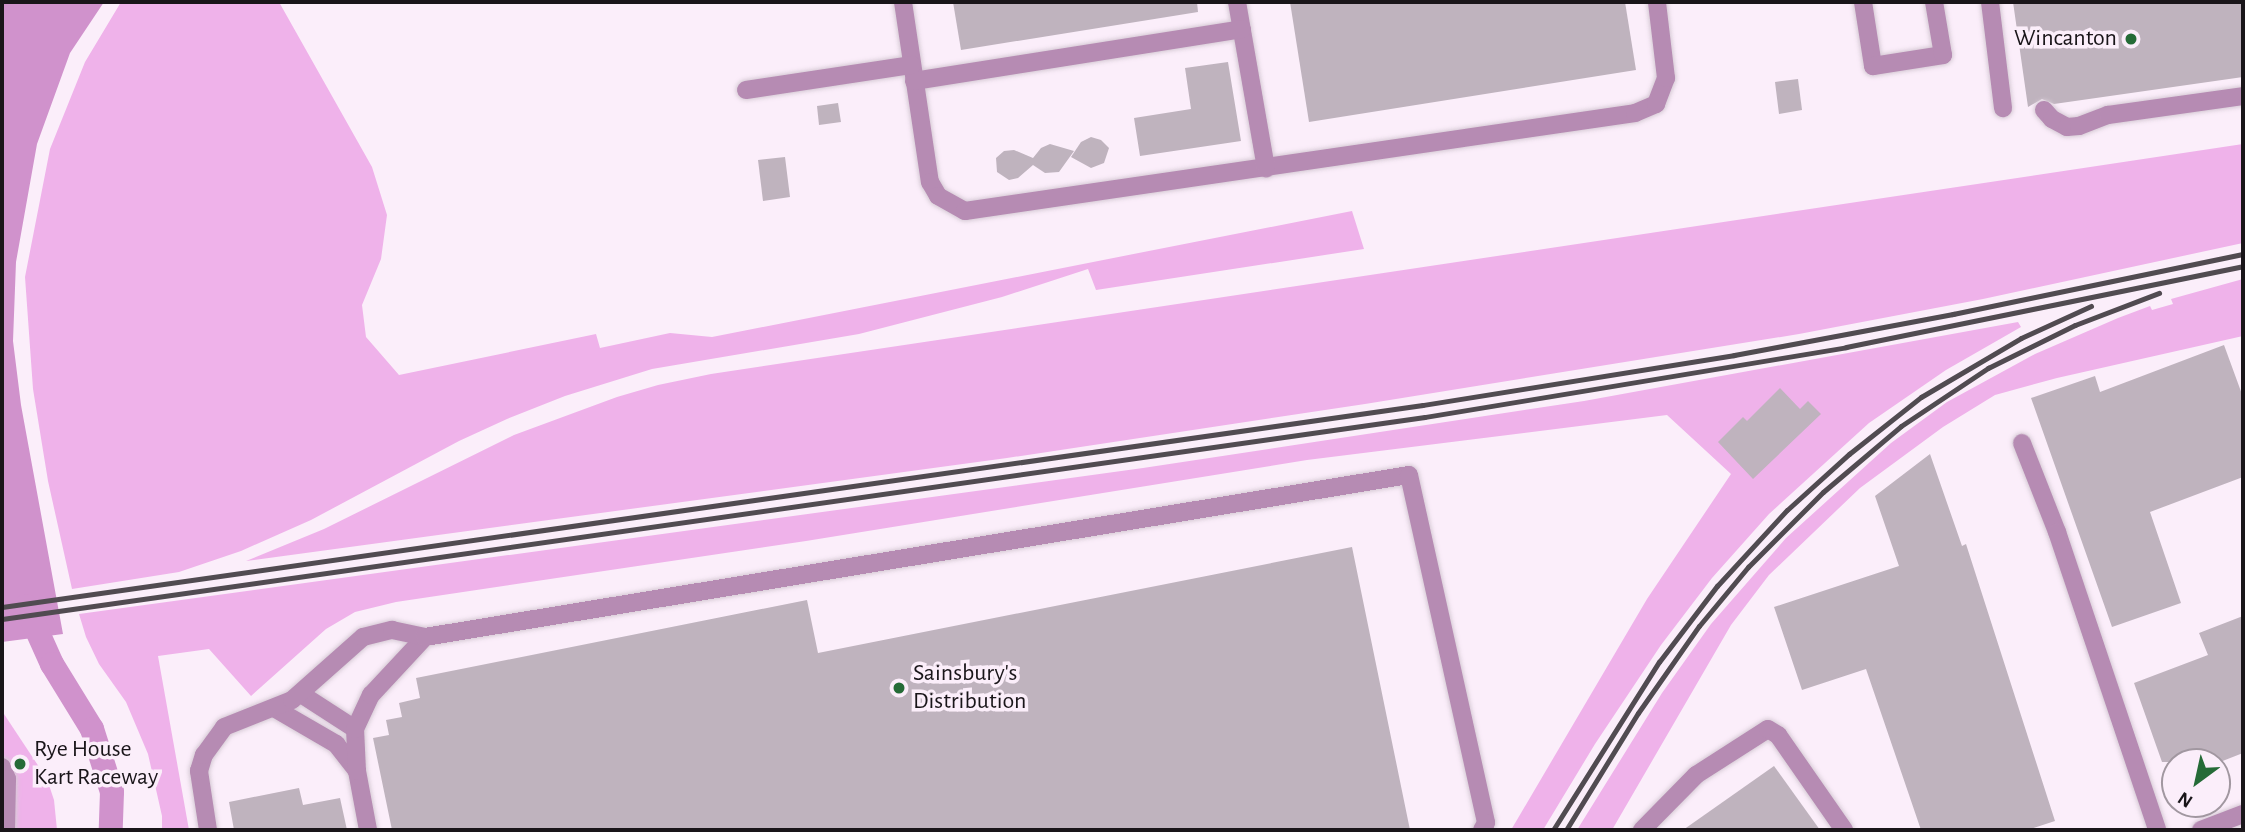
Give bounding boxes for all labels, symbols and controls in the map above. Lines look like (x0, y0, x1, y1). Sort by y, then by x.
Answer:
place label: Wincanton (2014, 25, 2117, 53)
marker: Wincanton (2123, 31, 2139, 47)
place label: Sainsbury's Distribution (913, 660, 1026, 716)
marker: Sainsbury's Distribution (891, 680, 907, 696)
place label: Rye House Kart Raceway (34, 736, 158, 792)
north arrow (2161, 748, 2231, 818)
marker: Rye House Kart Raceway (12, 756, 28, 772)
text: N (2175, 788, 2196, 811)

